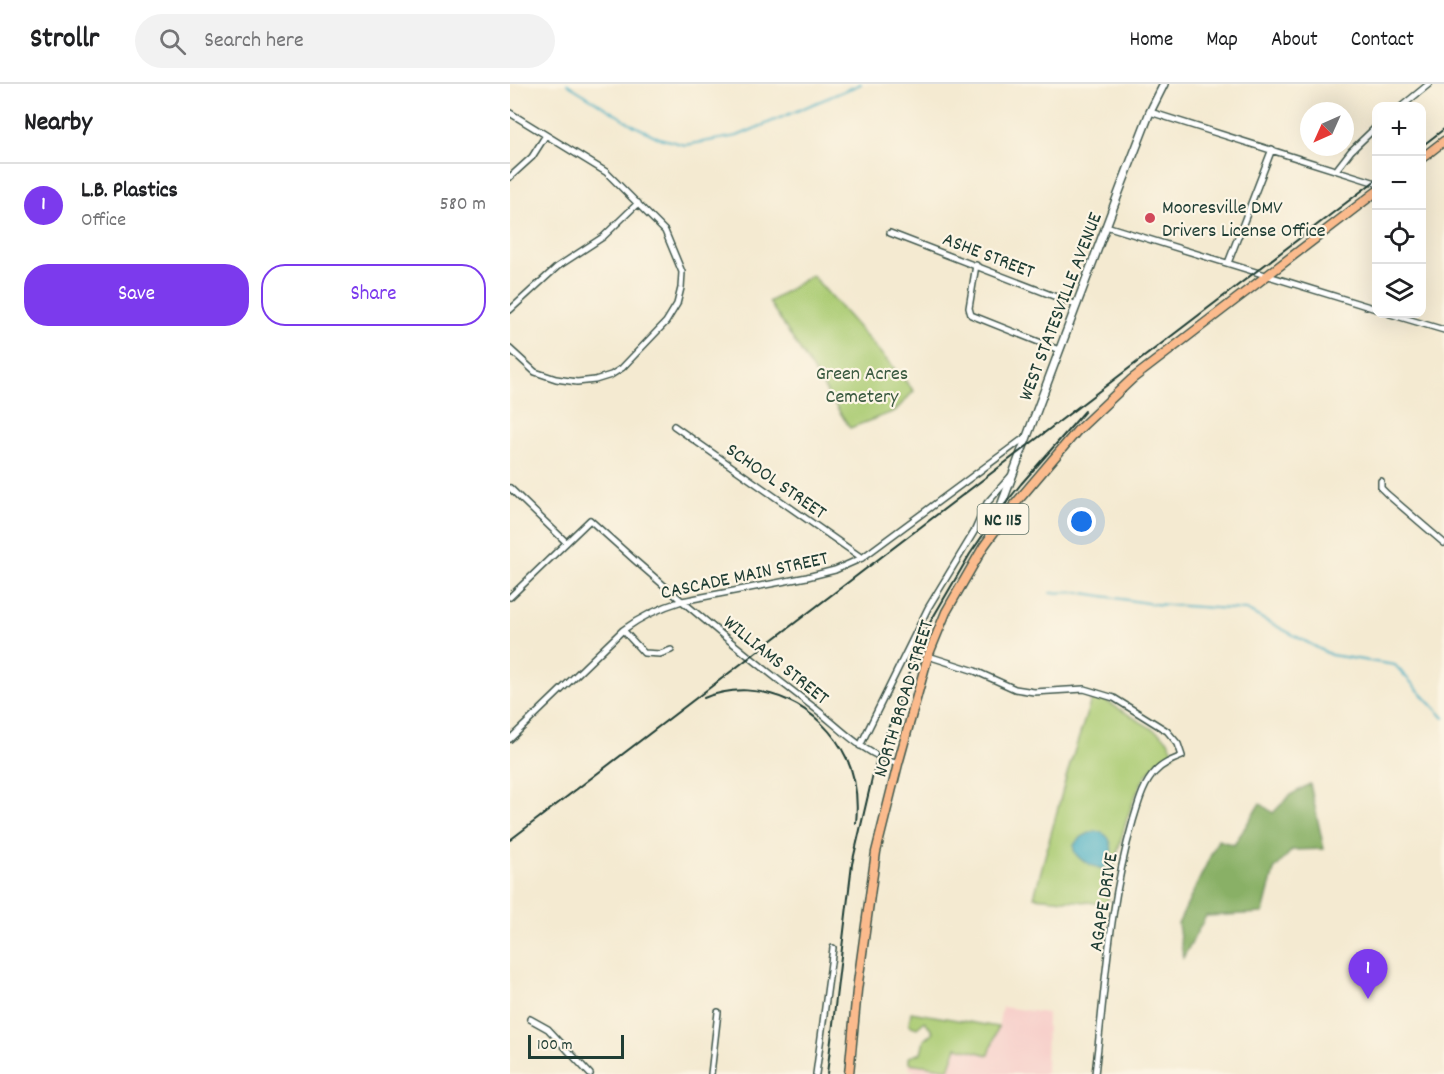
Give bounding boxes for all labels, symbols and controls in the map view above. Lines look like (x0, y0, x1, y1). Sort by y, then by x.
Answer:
search box (135, 14, 555, 68)
text: Strollr (30, 21, 99, 61)
icon: search (156, 25, 189, 58)
text: Search here (204, 26, 304, 57)
text: Home (1129, 26, 1173, 56)
text: Map (1206, 26, 1238, 56)
text: About (1271, 26, 1318, 56)
text: Contact (1351, 26, 1414, 56)
north arrow (1300, 102, 1354, 156)
map controls (1372, 102, 1426, 318)
button: + (1372, 102, 1426, 156)
text: Nearby (24, 105, 92, 142)
button: − (1372, 156, 1426, 210)
text: L.B. Plastics (81, 176, 178, 207)
text: 1 (41, 191, 46, 219)
text: 580 m (440, 191, 486, 219)
place label: Mooresville DMV Drivers License Office (1162, 195, 1326, 246)
text: Office (81, 207, 126, 235)
street label: WEST STATESVILLE AVENUE (1013, 209, 1111, 405)
button: locate (1372, 210, 1426, 264)
marker: Mooresville DMV Drivers License Office (1143, 211, 1157, 225)
street label: ASHE STREET (938, 226, 1038, 287)
button: Save (24, 264, 249, 326)
button: Share (261, 264, 486, 326)
button: layers (1372, 264, 1426, 318)
park label: Green Acres Cemetery (816, 361, 908, 412)
street label: SCHOOL STREET (719, 437, 831, 528)
road number: NC 115 (978, 504, 1028, 534)
your location (1067, 507, 1096, 536)
street label: CASCADE MAIN STREET (658, 546, 831, 608)
street label: WILLIAMS STREET (716, 610, 834, 713)
street label: NORTH BROAD STREET (868, 617, 942, 781)
street label: AGAPE DRIVE (1083, 851, 1127, 954)
pin: 1 (1348, 950, 1388, 999)
scale bar (528, 1032, 624, 1060)
text: 100 m (537, 1034, 573, 1057)

